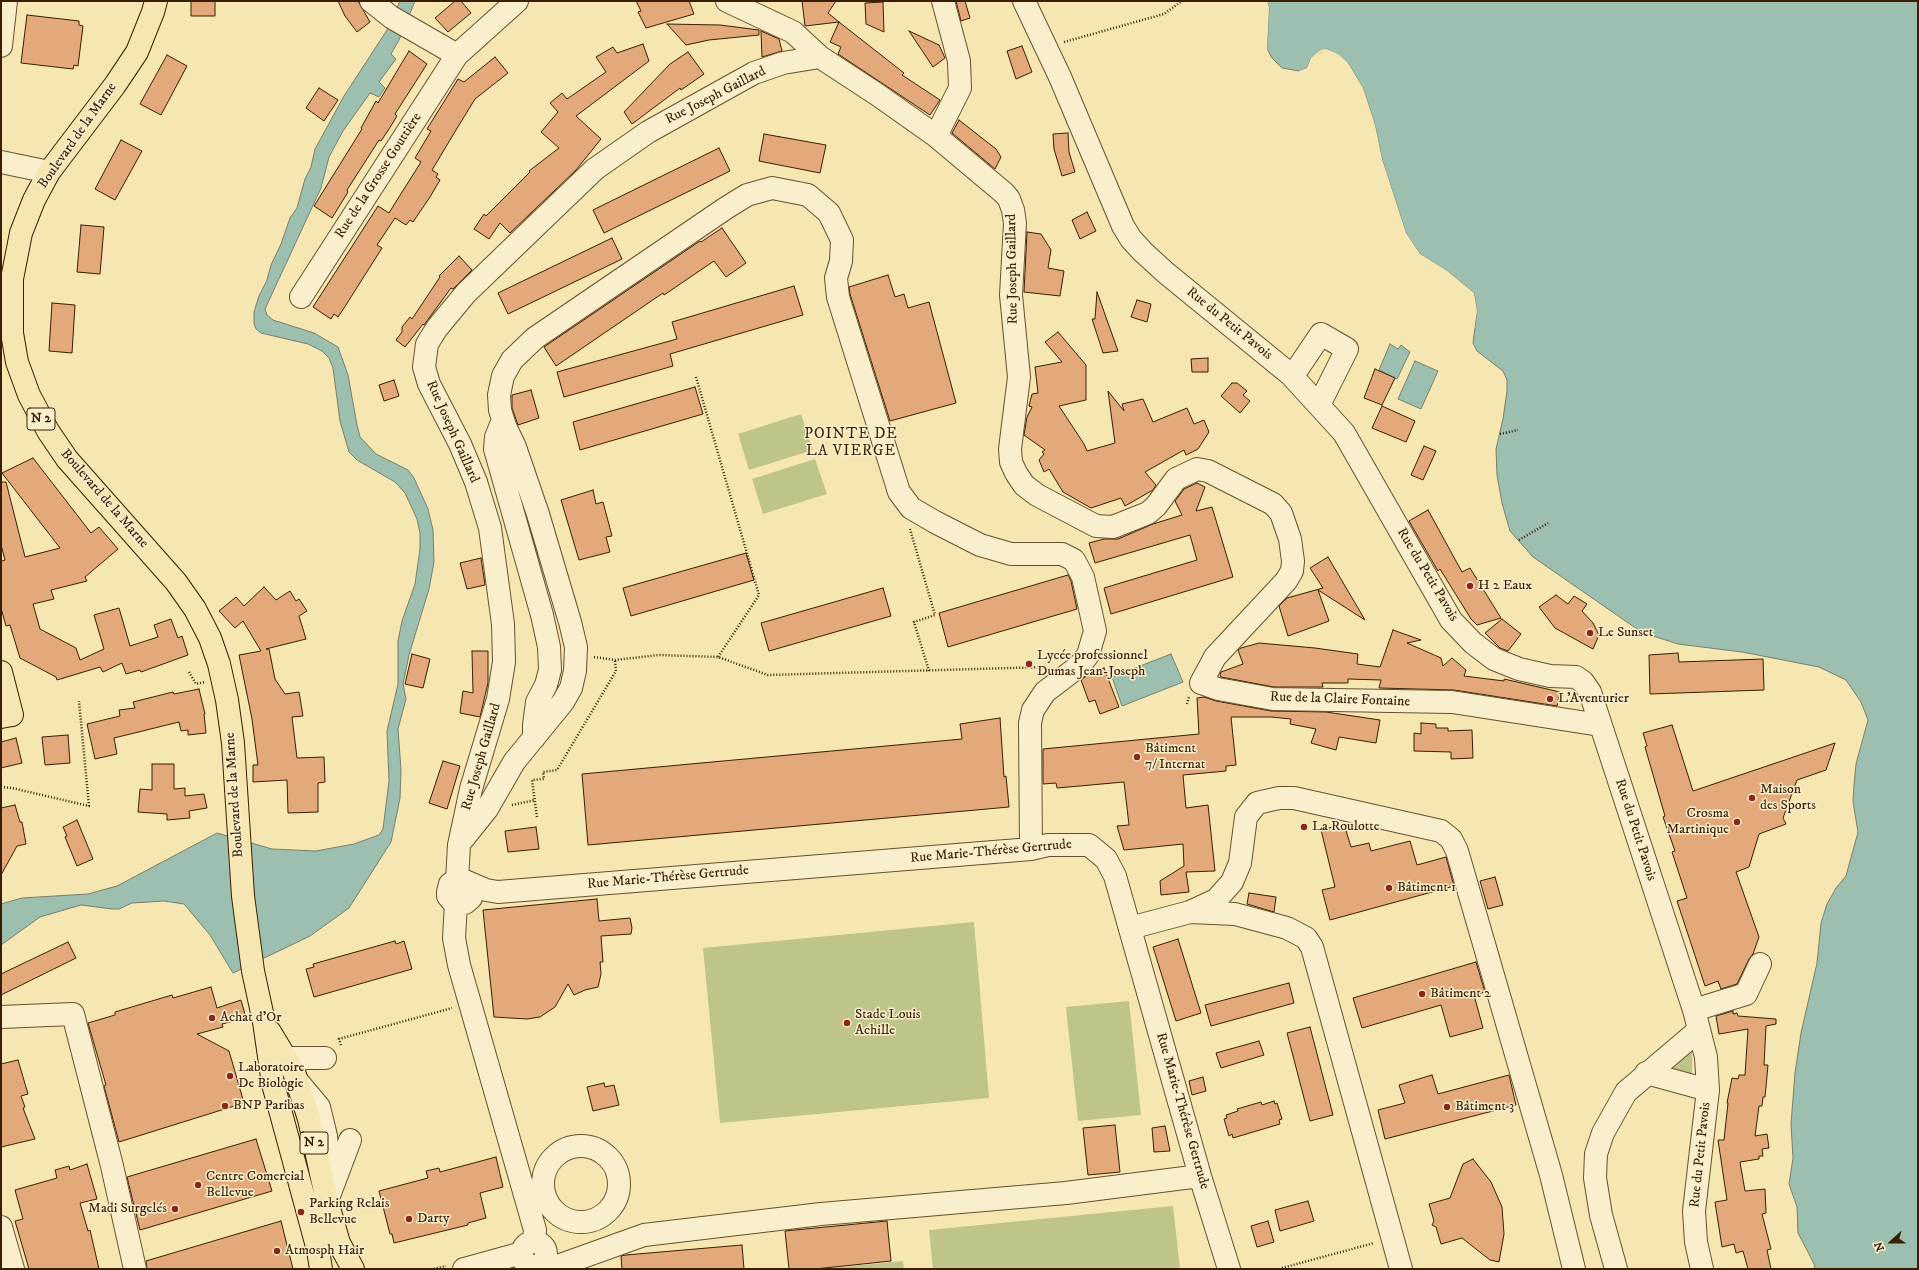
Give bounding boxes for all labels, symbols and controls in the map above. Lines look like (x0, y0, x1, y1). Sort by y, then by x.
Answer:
street label: Rue Joseph Gaillard (663, 63, 769, 129)
street label: Boulevard de la Marne (35, 80, 121, 192)
street label: Rue de la Grosse Gouttière (332, 110, 426, 242)
street label: Rue Joseph Gaillard (1004, 214, 1022, 324)
street label: Rue du Petit Pavois (1182, 284, 1276, 364)
street label: Rue Joseph Gaillard (422, 378, 482, 486)
road number: N 2 (27, 408, 55, 430)
district label: POINTE DE LA VIERGE (804, 426, 898, 461)
street label: Boulevard de la Marne (56, 446, 152, 552)
street label: Rue du Petit Pavois (1392, 525, 1462, 625)
place label: H 2 Eaux (1478, 578, 1532, 594)
marker: H 2 Eaux (1465, 581, 1475, 591)
place label: Le Sunset (1598, 625, 1653, 641)
marker: Le Sunset (1585, 628, 1595, 638)
place label: Lycée professionnel Dumas Jean-Joseph (1037, 648, 1148, 680)
marker: Lycée professionnel Dumas Jean-Joseph (1024, 659, 1034, 669)
street label: Rue de la Claire Fontaine (1270, 689, 1410, 711)
place label: L'Aventurier (1558, 691, 1629, 707)
marker: L'Aventurier (1545, 694, 1555, 704)
street label: Rue Joseph Gaillard (459, 702, 505, 812)
street label: Boulevard de la Marne (222, 732, 248, 858)
place label: Bâtiment 7/ Internat (1145, 741, 1205, 774)
marker: Bâtiment 7/ Internat (1132, 752, 1142, 762)
street label: Rue du Petit Pavois (1611, 777, 1659, 883)
place label: Maison des Sports (1760, 782, 1816, 814)
marker: Maison des Sports (1747, 793, 1757, 803)
place label: Crosma Martinique (1667, 806, 1729, 838)
marker: Crosma Martinique (1732, 817, 1742, 827)
place label: La Roulotte (1312, 819, 1380, 835)
marker: La Roulotte (1299, 822, 1309, 832)
street label: Rue Marie-Thérèse Gertrude (910, 837, 1072, 867)
street label: Rue Marie-Thérèse Gertrude (587, 863, 749, 893)
place label: Bâtiment 1 (1397, 880, 1456, 896)
marker: Bâtiment 1 (1384, 883, 1394, 893)
place label: Bâtiment 2 (1430, 986, 1491, 1002)
marker: Bâtiment 2 (1417, 989, 1427, 999)
place label: Stade Louis Achille (855, 1007, 921, 1040)
place label: Achat d'Or (220, 1010, 281, 1026)
marker: Achat d'Or (207, 1013, 217, 1023)
marker: Stade Louis Achille (842, 1018, 852, 1028)
street label: Rue Marie-Thérèse Gertrude (1152, 1031, 1212, 1191)
place label: Laboratoire De Biologie (238, 1060, 304, 1092)
marker: Laboratoire De Biologie (225, 1071, 235, 1081)
place label: BNP Paribas (233, 1098, 304, 1114)
place label: Bâtiment 3 (1455, 1099, 1514, 1115)
marker: BNP Paribas (220, 1101, 230, 1111)
street label: Rue du Petit Pavois (1687, 1101, 1715, 1209)
marker: Bâtiment 3 (1442, 1102, 1452, 1112)
road number: N 2 (300, 1132, 328, 1154)
place label: Centre Comercial Bellevue (206, 1169, 304, 1202)
marker: Centre Comercial Bellevue (193, 1180, 203, 1190)
place label: Parking Relais Bellevue (309, 1196, 389, 1228)
place label: Madi Surgelés (88, 1201, 167, 1217)
marker: Madi Surgelés (170, 1204, 180, 1214)
marker: Parking Relais Bellevue (296, 1207, 306, 1217)
place label: Darty (417, 1211, 450, 1227)
marker: Darty (404, 1214, 414, 1224)
north arrow (1871, 1222, 1911, 1262)
text: N (1872, 1240, 1888, 1253)
place label: Atmosph Hair (285, 1243, 364, 1259)
marker: Atmosph Hair (272, 1246, 282, 1256)

